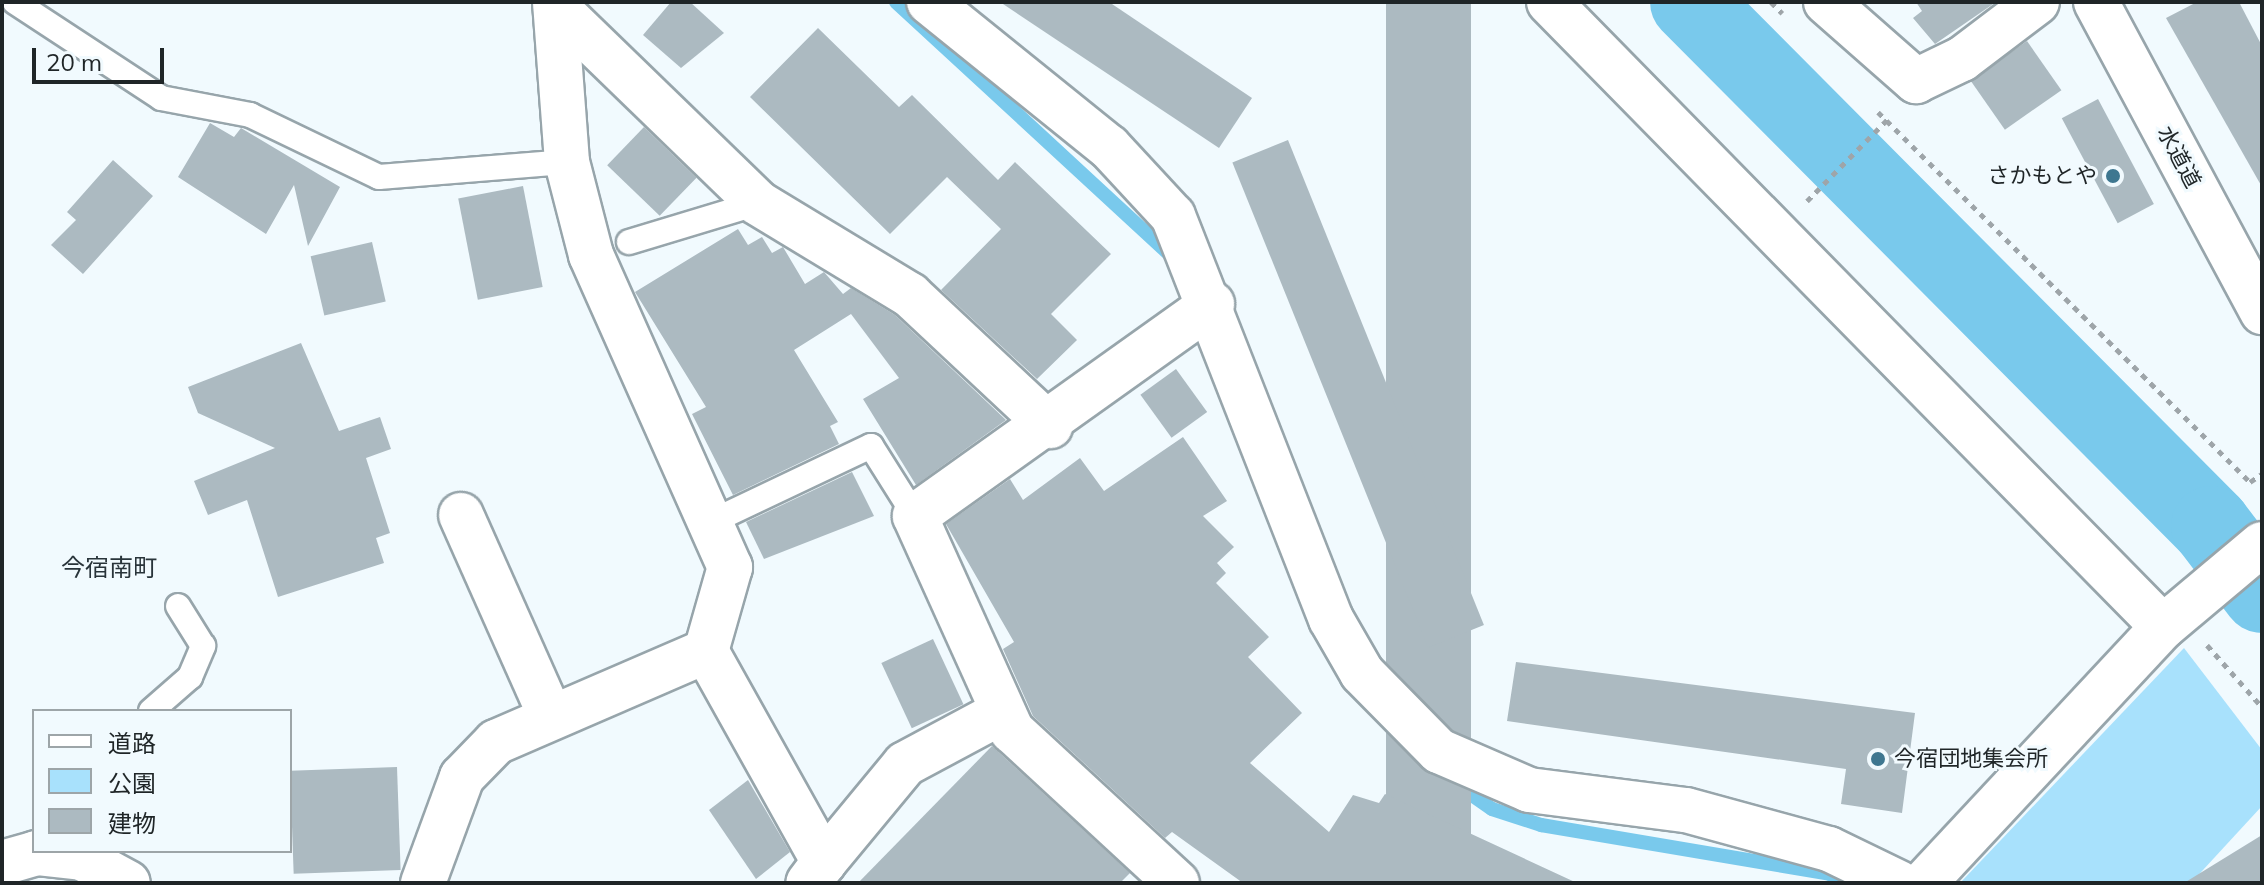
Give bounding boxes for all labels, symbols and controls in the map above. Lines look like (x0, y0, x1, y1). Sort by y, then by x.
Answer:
scale bar (36, 32, 168, 82)
text: 20 m (46, 47, 102, 77)
street label: 水道道 (2152, 122, 2206, 192)
place label: さかもとや (1987, 163, 2097, 189)
marker: さかもとや (2104, 167, 2122, 185)
district label: 今宿南町 (61, 554, 157, 582)
legend (32, 709, 292, 853)
text: 道路 (108, 728, 156, 758)
place label: 今宿団地集会所 (1894, 746, 2048, 772)
marker: 今宿団地集会所 (1869, 750, 1887, 768)
text: 公園 (108, 768, 156, 798)
text: 建物 (108, 808, 156, 838)

